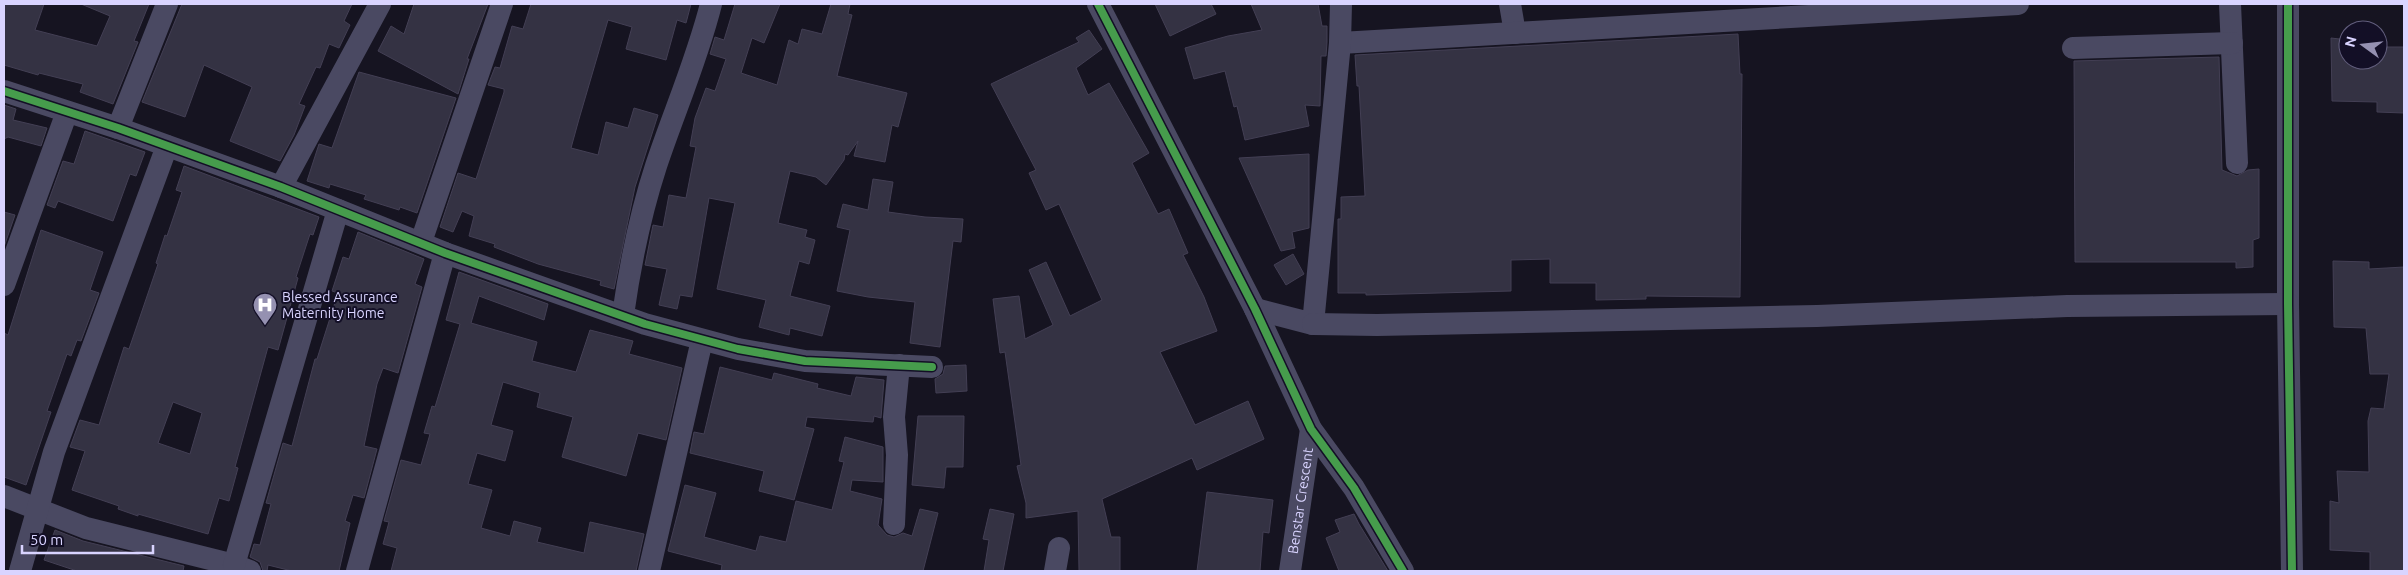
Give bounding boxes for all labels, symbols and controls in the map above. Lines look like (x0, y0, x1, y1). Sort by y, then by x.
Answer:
north arrow (2338, 20, 2388, 70)
text: N (2341, 35, 2360, 49)
place label: Blessed Assurance Maternity Home (282, 289, 398, 321)
hospital icon: Blessed Assurance Maternity Home (252, 292, 278, 326)
street label: Benstar Crescent (1285, 446, 1316, 555)
scale bar (22, 522, 154, 554)
text: 50 m (30, 531, 63, 548)

